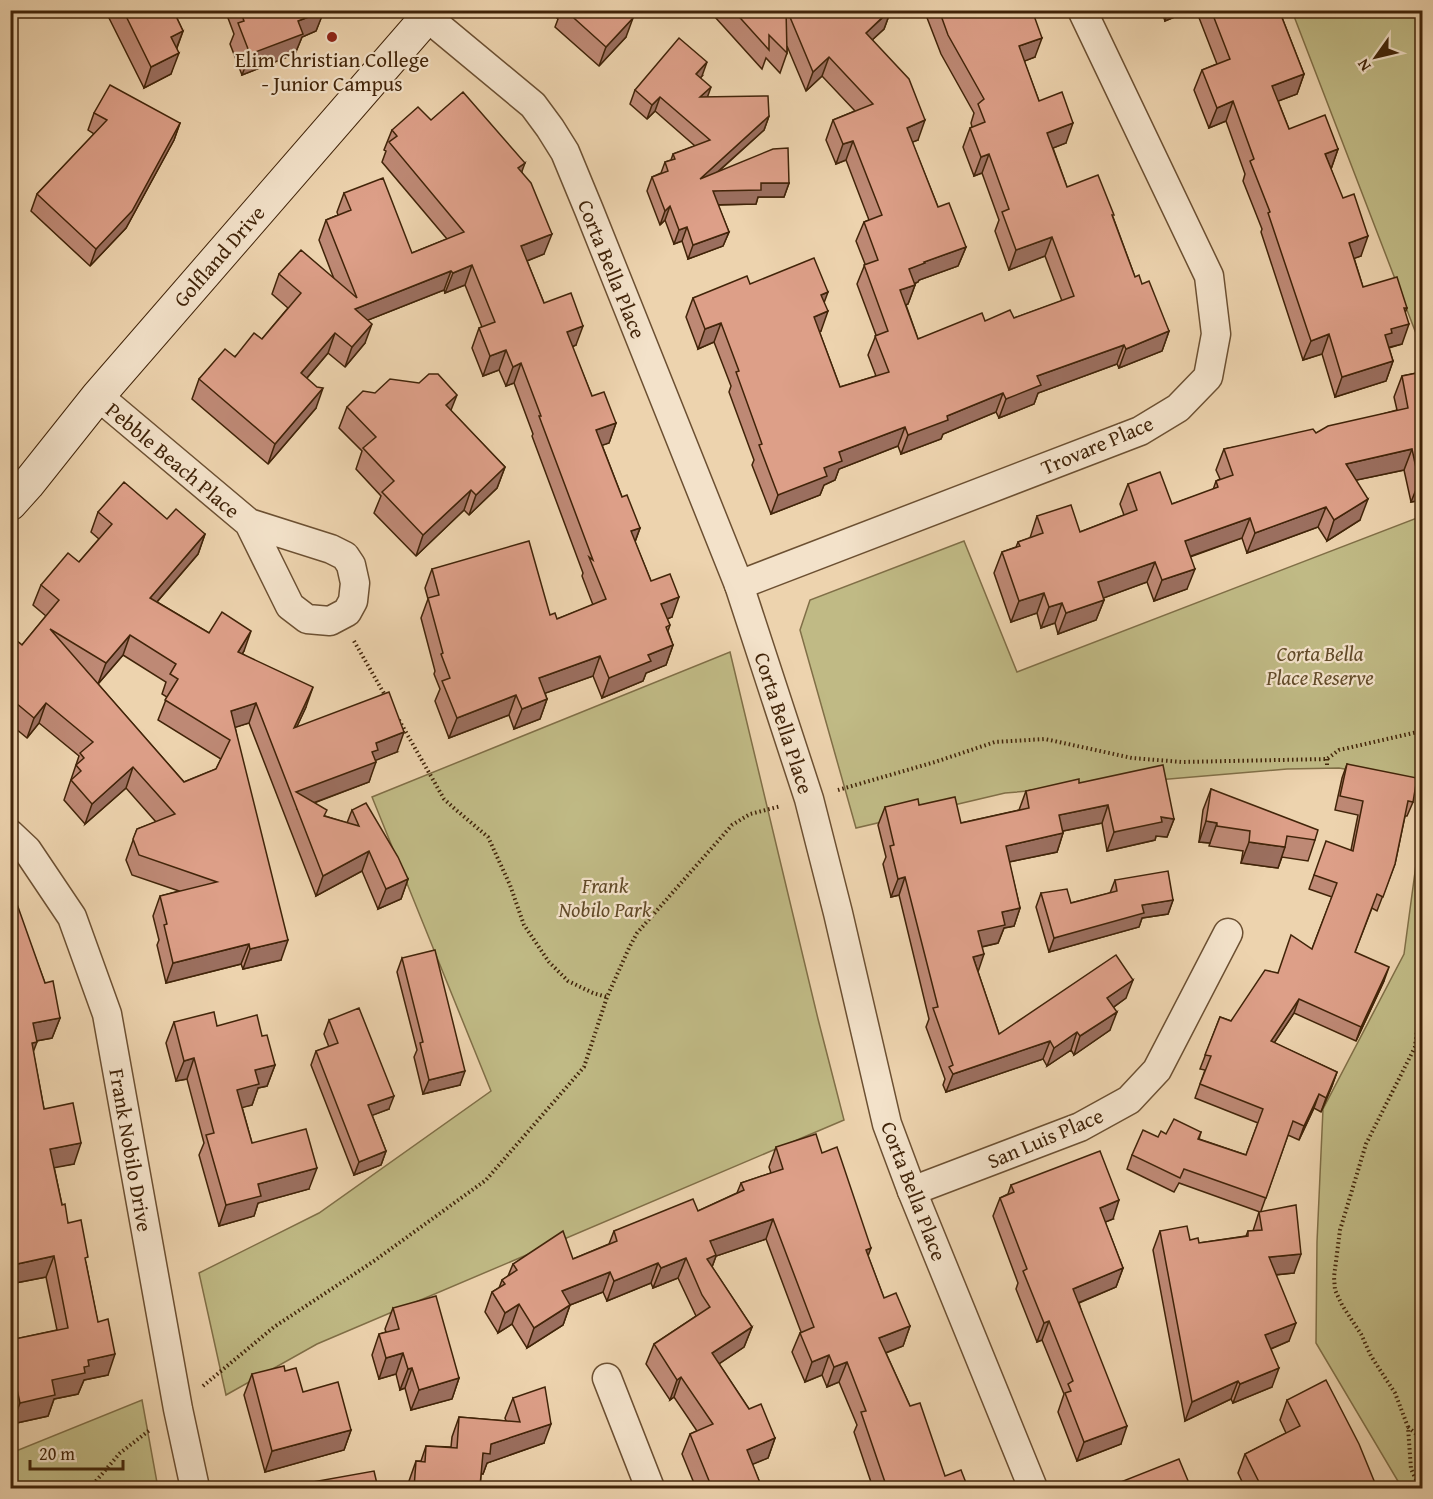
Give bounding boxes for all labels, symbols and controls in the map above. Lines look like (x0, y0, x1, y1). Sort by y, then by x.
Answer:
north arrow (1346, 27, 1406, 87)
marker: Elim Christian College - Junior Campus (325, 30, 339, 44)
place label: Elim Christian College - Junior Campus (235, 44, 429, 99)
text: N (1350, 54, 1377, 77)
street label: Corta Bella Place (570, 195, 654, 343)
street label: Golfland Drive (166, 198, 272, 314)
street label: Pebble Beach Place (99, 395, 247, 526)
street label: Trovare Place (1036, 407, 1158, 483)
park label: Corta Bella Place Reserve (1265, 638, 1374, 693)
street label: Corta Bella Place (747, 648, 822, 798)
park label: Frank Nobilo Park (558, 870, 652, 925)
street label: Frank Nobilo Drive (101, 1066, 161, 1234)
street label: San Luis Place (982, 1100, 1108, 1176)
street label: Corta Bella Place (873, 1117, 955, 1265)
scale bar (30, 1433, 123, 1471)
text: 20 m (39, 1440, 75, 1467)

